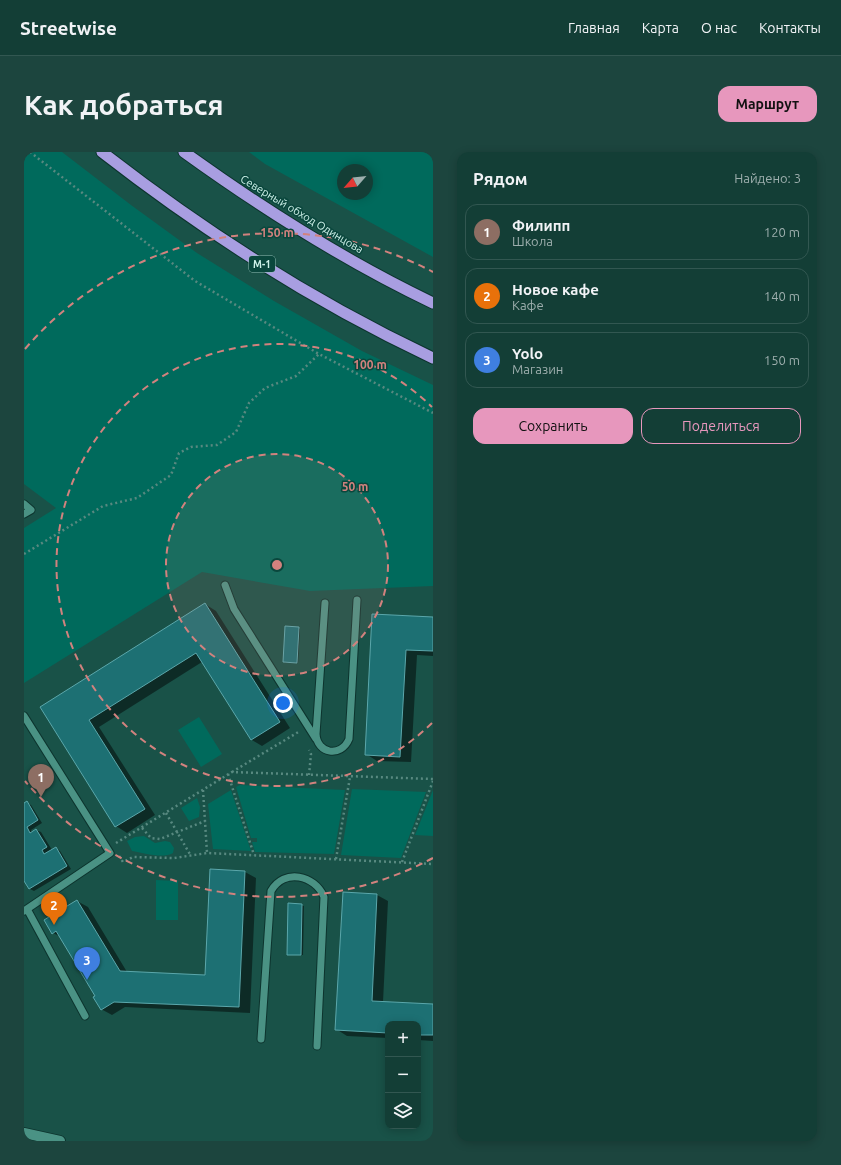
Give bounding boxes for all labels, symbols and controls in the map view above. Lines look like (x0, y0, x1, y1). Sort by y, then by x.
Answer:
text: Streetwise (20, 17, 117, 39)
text: Главная (568, 20, 620, 36)
text: Карта (642, 20, 679, 36)
text: О нас (701, 20, 737, 36)
text: Контакты (759, 20, 821, 36)
button: Маршрут (718, 86, 817, 122)
text: Как добраться (24, 89, 223, 120)
north arrow (337, 164, 373, 200)
text: Рядом (473, 169, 528, 188)
text: Найдено: 3 (734, 171, 801, 185)
street label: Северный обход Одинцова (238, 173, 366, 255)
text: Филипп (512, 217, 570, 234)
text: 1 (483, 225, 491, 239)
text: 120 m (764, 225, 800, 239)
text: 150 m (260, 226, 294, 239)
text: Школа (512, 234, 553, 248)
road number: М-1 (249, 256, 275, 272)
text: Новое кафе (512, 281, 599, 298)
text: 2 (483, 289, 491, 303)
text: 140 m (764, 289, 800, 303)
text: Кафе (512, 298, 544, 312)
text: Yolo (512, 345, 543, 362)
text: 3 (483, 353, 491, 367)
text: 150 m (764, 353, 800, 367)
text: 100 m (353, 358, 387, 371)
text: Магазин (512, 362, 563, 376)
button: Сохранить (473, 408, 633, 444)
button: Поделиться (641, 408, 801, 444)
text: 50 m (342, 480, 368, 493)
centre of rings (270, 558, 284, 572)
your location (273, 693, 293, 713)
pin: 1 (28, 764, 54, 797)
pin: 2 (41, 892, 67, 925)
pin: 3 (74, 947, 100, 980)
map controls (385, 1021, 421, 1129)
button: + (385, 1021, 421, 1057)
button: − (385, 1057, 421, 1093)
button: layers (385, 1093, 421, 1129)

